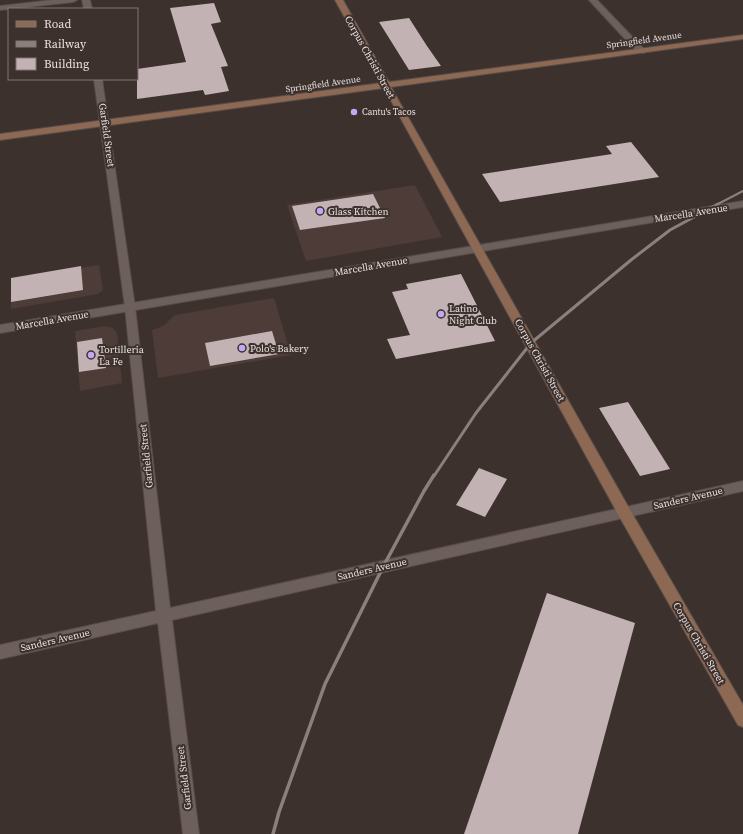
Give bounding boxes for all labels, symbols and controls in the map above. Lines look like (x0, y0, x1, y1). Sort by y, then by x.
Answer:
legend (8, 8, 138, 80)
street label: Corpus Christi Street (342, 13, 398, 101)
text: Road (44, 16, 71, 32)
street label: Springfield Avenue (606, 29, 683, 51)
text: Railway (44, 36, 87, 52)
text: Building (44, 56, 89, 72)
street label: Springfield Avenue (285, 73, 362, 95)
street label: Garfield Street (96, 102, 118, 168)
place label: Cantu's Tacos (362, 106, 416, 118)
marker: Cantu's Tacos (349, 107, 359, 117)
street label: Marcella Avenue (653, 201, 729, 225)
place label: Glass Kitchen (328, 205, 389, 218)
marker: Glass Kitchen (315, 206, 325, 216)
street label: Marcella Avenue (333, 253, 409, 279)
place label: Latino Night Club (449, 302, 497, 327)
street label: Marcella Avenue (14, 307, 90, 333)
marker: Latino Night Club (436, 309, 446, 319)
street label: Corpus Christi Street (512, 316, 568, 404)
place label: Polo's Bakery (250, 342, 309, 355)
place label: Tortilleria La Fe (99, 343, 145, 368)
marker: Polo's Bakery (237, 343, 247, 353)
marker: Tortilleria La Fe (86, 350, 96, 360)
street label: Garfield Street (136, 423, 156, 489)
street label: Sanders Avenue (652, 484, 724, 512)
street label: Sanders Avenue (336, 555, 408, 583)
street label: Corpus Christi Street (670, 600, 728, 687)
street label: Sanders Avenue (19, 626, 91, 654)
street label: Garfield Street (174, 745, 194, 811)

